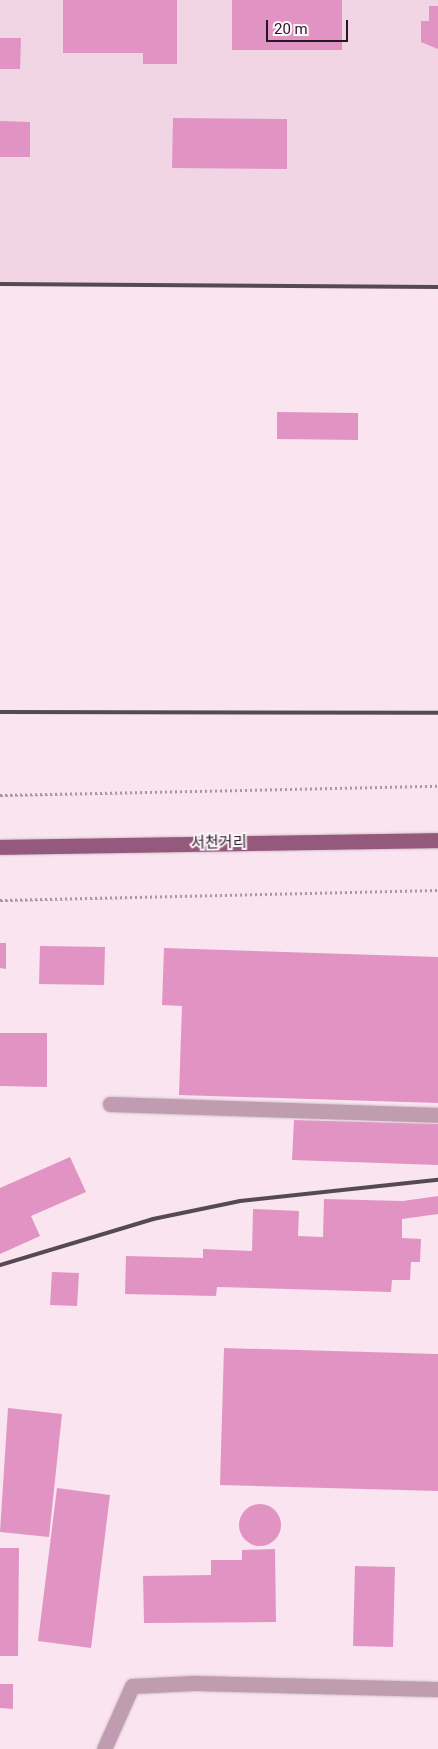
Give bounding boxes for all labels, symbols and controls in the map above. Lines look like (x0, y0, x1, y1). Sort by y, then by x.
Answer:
scale bar (268, 10, 350, 42)
text: 20 m (274, 20, 308, 38)
street label: 서천거리 (191, 834, 247, 852)

